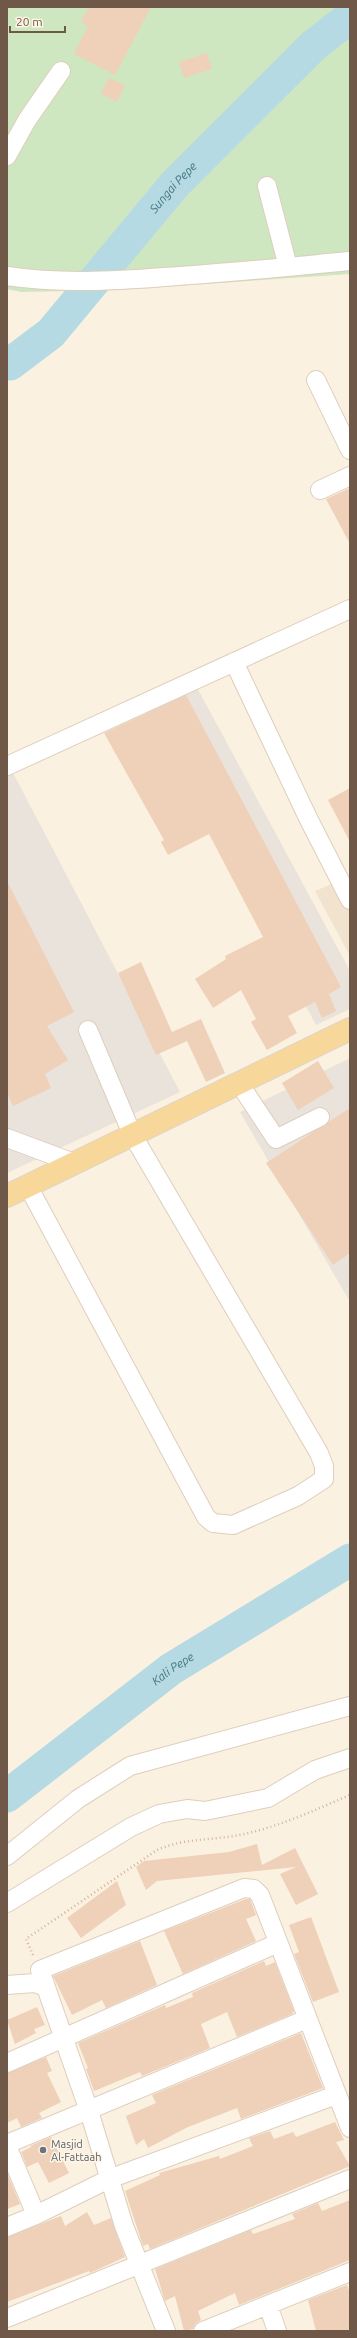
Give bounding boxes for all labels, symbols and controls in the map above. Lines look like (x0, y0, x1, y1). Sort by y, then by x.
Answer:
scale bar (10, 8, 65, 34)
text: 20 m (16, 15, 43, 28)
water label: Sungai Pepe (146, 159, 199, 216)
water label: Kali Pepe (149, 1650, 196, 1688)
place label: Masjid Al-Fattaah (51, 2138, 101, 2163)
marker: Masjid Al-Fattaah (38, 2145, 48, 2155)

